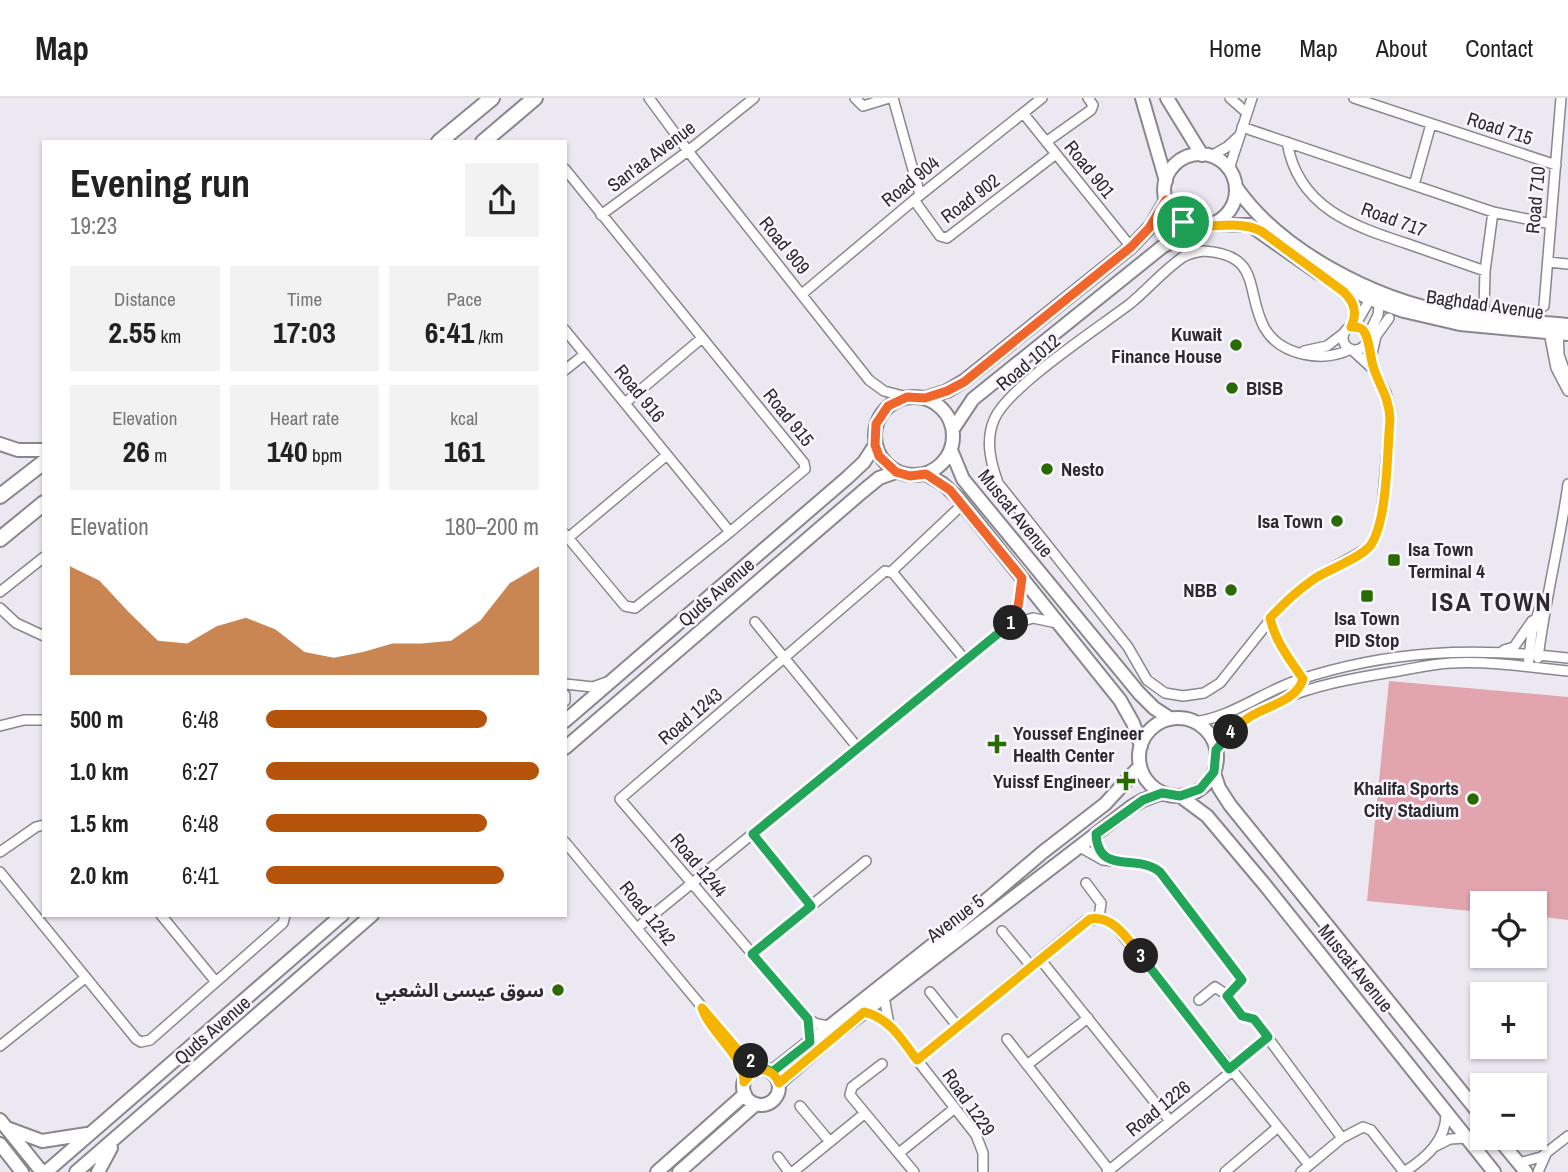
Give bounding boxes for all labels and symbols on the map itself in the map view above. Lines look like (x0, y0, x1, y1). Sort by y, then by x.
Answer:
street label: Road 715 (1464, 105, 1536, 151)
street label: San'aa Avenue (602, 114, 700, 198)
street label: Road 901 (1059, 135, 1122, 204)
street label: Road 904 (876, 149, 945, 212)
street label: Road 710 (1519, 165, 1551, 235)
street label: Road 902 (935, 167, 1005, 229)
pin (1153, 192, 1213, 252)
street label: Road 717 (1358, 195, 1431, 243)
street label: Road 909 (754, 211, 816, 279)
street label: Baghdad Avenue (1425, 283, 1545, 325)
place label: Kuwait Finance House (1111, 321, 1222, 369)
street label: Road 1012 (990, 328, 1066, 396)
marker: Kuwait Finance House (1228, 337, 1244, 353)
street label: Road 916 (609, 359, 671, 427)
place label: BISB (1246, 375, 1283, 401)
marker: BISB (1224, 380, 1240, 396)
street label: Road 915 (758, 383, 821, 452)
place label: Nesto (1061, 456, 1104, 482)
marker: Nesto (1039, 461, 1055, 477)
street label: Muscat Avenue (972, 464, 1060, 562)
place label: Isa Town (1257, 508, 1323, 534)
marker: Isa Town (1329, 513, 1345, 529)
place label: Isa Town Terminal 4 (1408, 536, 1485, 584)
street label: Quds Avenue (672, 552, 760, 632)
marker: Isa Town Terminal 4 (1386, 552, 1402, 568)
place label: NBB (1183, 577, 1217, 603)
marker: NBB (1223, 582, 1239, 598)
district label: ISA TOWN (1431, 584, 1553, 619)
marker: Isa Town PID Stop (1359, 588, 1375, 604)
place label: Isa Town PID Stop (1334, 605, 1400, 653)
pin: 1 (993, 606, 1028, 640)
street label: Road 1243 (652, 682, 728, 750)
pin: 4 (1214, 714, 1248, 750)
place label: Youssef Engineer Health Center (1013, 720, 1143, 768)
marker: Youssef Engineer Health Center (987, 734, 1007, 754)
place label: Yuissf Engineer (993, 768, 1110, 794)
marker: Yuissf Engineer (1116, 771, 1136, 791)
place label: Khalifa Sports City Stadium (1353, 775, 1459, 823)
marker: Khalifa Sports City Stadium (1465, 791, 1481, 807)
street label: Road 1244 (665, 827, 734, 903)
street label: Road 1242 (614, 875, 682, 951)
street label: Avenue 5 (920, 888, 989, 949)
street label: Muscat Avenue (1312, 919, 1400, 1017)
pin: 3 (1124, 938, 1158, 974)
place label: سوق عيسى الشعبي (375, 977, 544, 1005)
marker: سوق عيسى الشعبي (550, 982, 566, 998)
street label: Quds Avenue (168, 990, 256, 1070)
pin: 2 (734, 1044, 768, 1079)
street label: Road 1229 (936, 1063, 1002, 1141)
street label: Road 1226 (1120, 1074, 1196, 1142)

